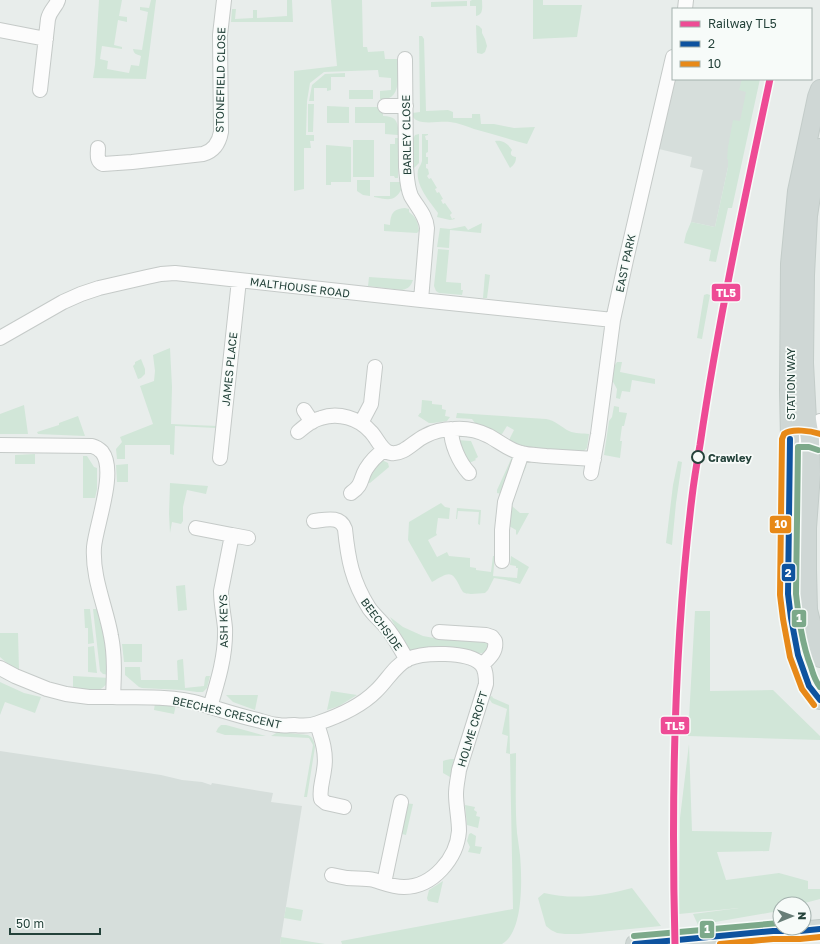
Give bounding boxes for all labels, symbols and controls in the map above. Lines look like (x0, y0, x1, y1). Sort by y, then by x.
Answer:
legend (672, 8, 812, 80)
text: Railway TL5 (708, 16, 777, 31)
street label: STONEFIELD CLOSE (213, 27, 227, 133)
text: 2 (708, 36, 715, 51)
text: 10 (708, 56, 721, 71)
street label: BARLEY CLOSE (399, 95, 413, 175)
street label: EAST PARK (612, 232, 638, 293)
street label: MALTHOUSE ROAD (249, 274, 351, 300)
line badge: TL5 (711, 283, 741, 302)
text: TL5 (716, 286, 736, 299)
street label: JAMES PLACE (219, 331, 239, 407)
street label: STATION WAY (784, 348, 797, 420)
marker: Crawley (691, 450, 705, 464)
place label: Crawley (708, 451, 752, 464)
line badge: 10 (769, 515, 792, 534)
text: 10 (775, 517, 787, 530)
line badge: 2 (781, 563, 796, 582)
text: 2 (785, 566, 792, 579)
street label: ASH KEYS (216, 594, 230, 648)
street label: BEECHSIDE (359, 595, 405, 653)
line badge: 1 (791, 609, 807, 628)
text: 1 (796, 611, 802, 624)
street label: HOLME CROFT (454, 689, 490, 768)
street label: BEECHES CRESCENT (171, 693, 283, 731)
line badge: TL5 (660, 716, 690, 735)
text: TL5 (665, 719, 685, 732)
north arrow (772, 896, 812, 936)
scale bar (10, 910, 100, 936)
text: N (796, 912, 809, 920)
text: 50 m (16, 916, 44, 931)
line badge: 1 (699, 920, 715, 939)
text: 1 (704, 922, 710, 935)

